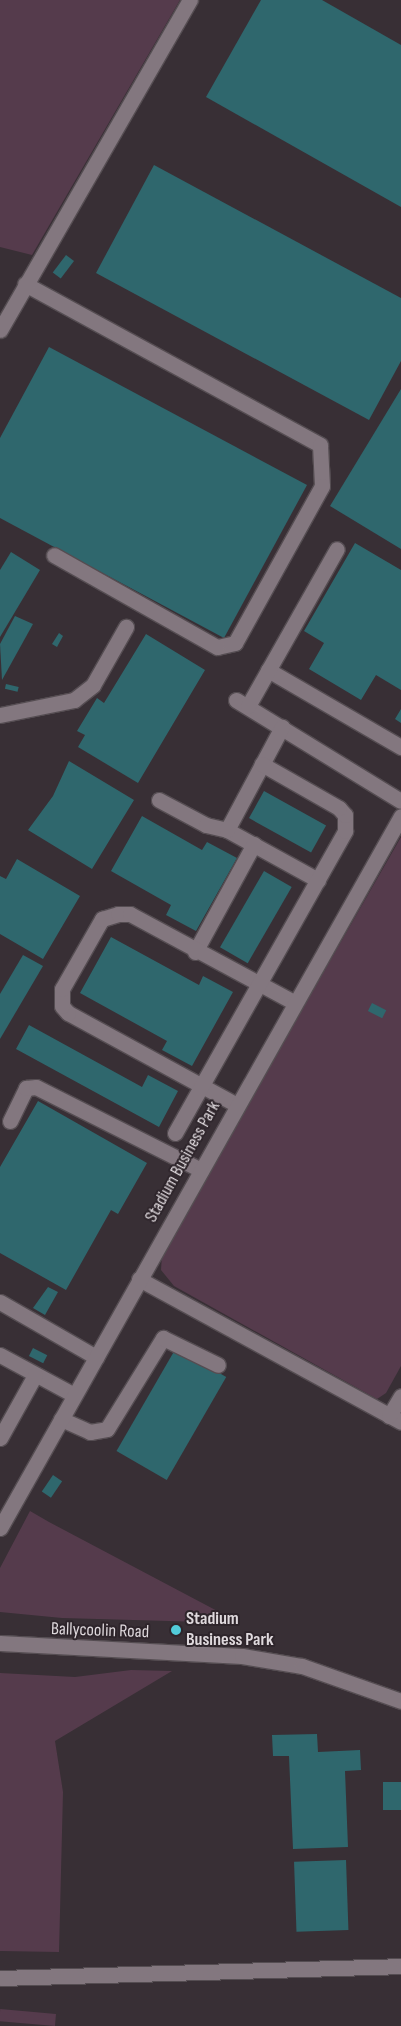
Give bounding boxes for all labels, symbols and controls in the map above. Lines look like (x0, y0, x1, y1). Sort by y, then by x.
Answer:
street label: Stadium Business Park (141, 1098, 225, 1226)
place label: Stadium Business Park (186, 1609, 274, 1652)
street label: Ballycoolin Road (51, 1618, 149, 1644)
marker: Stadium Business Park (170, 1624, 182, 1636)

